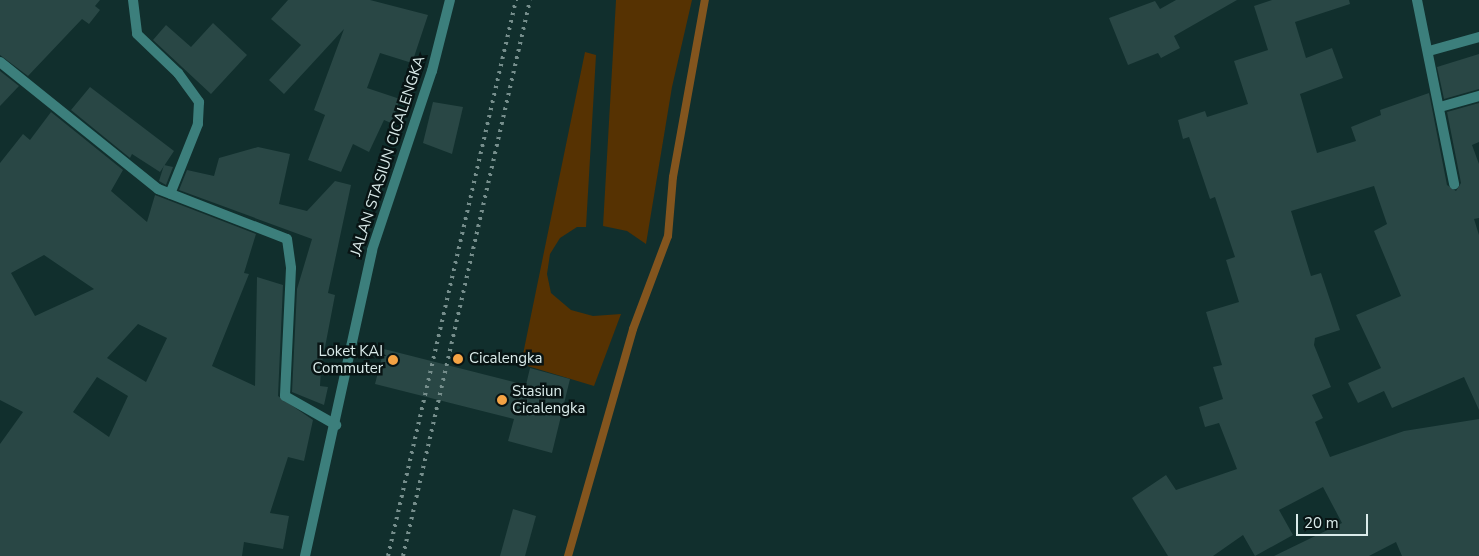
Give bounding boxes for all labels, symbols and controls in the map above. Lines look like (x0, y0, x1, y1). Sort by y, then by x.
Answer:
street label: JALAN STASIUN CICALENGKA (347, 54, 429, 258)
place label: Loket KAI Commuter (312, 342, 383, 377)
place label: Cicalengka (469, 350, 542, 368)
marker: Cicalengka (451, 352, 465, 366)
marker: Loket KAI Commuter (387, 354, 399, 366)
place label: Stasiun Cicalengka (512, 382, 585, 417)
marker: Stasiun Cicalengka (496, 394, 508, 406)
scale bar (1299, 504, 1372, 536)
text: 20 m (1304, 513, 1339, 533)

